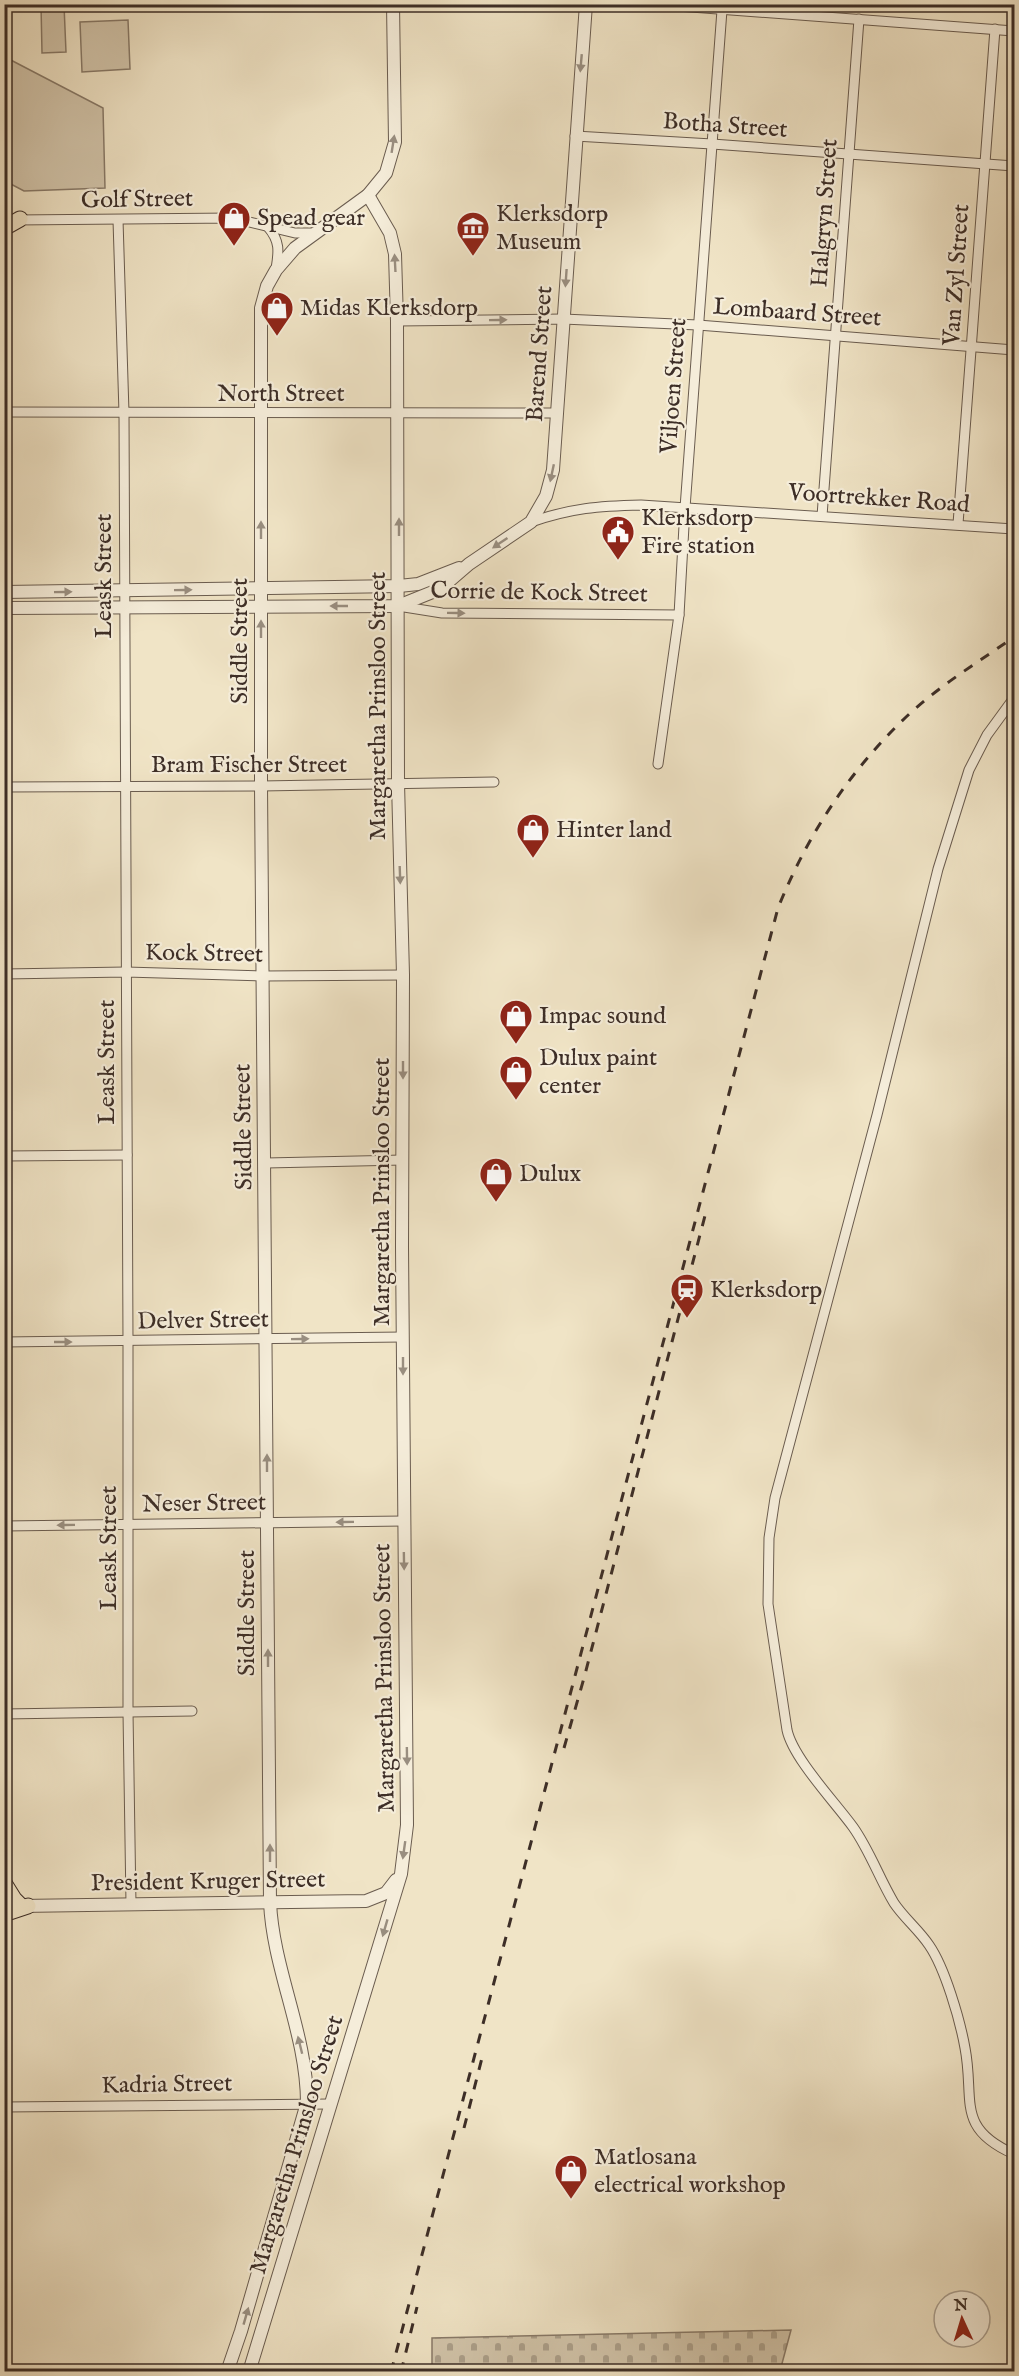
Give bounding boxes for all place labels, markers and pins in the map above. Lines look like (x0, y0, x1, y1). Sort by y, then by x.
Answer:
place label: Klerksdorp Museum (496, 199, 608, 258)
shop icon: Spead gear (216, 200, 252, 247)
place label: Spead gear (257, 203, 365, 234)
museum icon: Klerksdorp Museum (455, 210, 491, 257)
shop icon: Midas Klerksdorp (259, 290, 295, 337)
place label: Midas Klerksdorp (300, 293, 478, 324)
place label: Klerksdorp Fire station (641, 503, 755, 562)
public building icon: Klerksdorp Fire station (600, 514, 636, 561)
shop icon: Hinter land (515, 812, 551, 859)
place label: Hinter land (556, 815, 672, 846)
shop icon: Impac sound (498, 998, 534, 1045)
place label: Impac sound (539, 1001, 666, 1032)
place label: Dulux paint center (539, 1043, 657, 1102)
shop icon: Dulux paint center (498, 1054, 534, 1101)
shop icon: Dulux (478, 1156, 514, 1203)
place label: Dulux (519, 1159, 582, 1190)
station icon: Klerksdorp (669, 1272, 705, 1319)
place label: Klerksdorp (710, 1275, 822, 1306)
place label: Matlosana electrical workshop (594, 2142, 786, 2201)
shop icon: Matlosana electrical workshop (553, 2153, 589, 2200)

